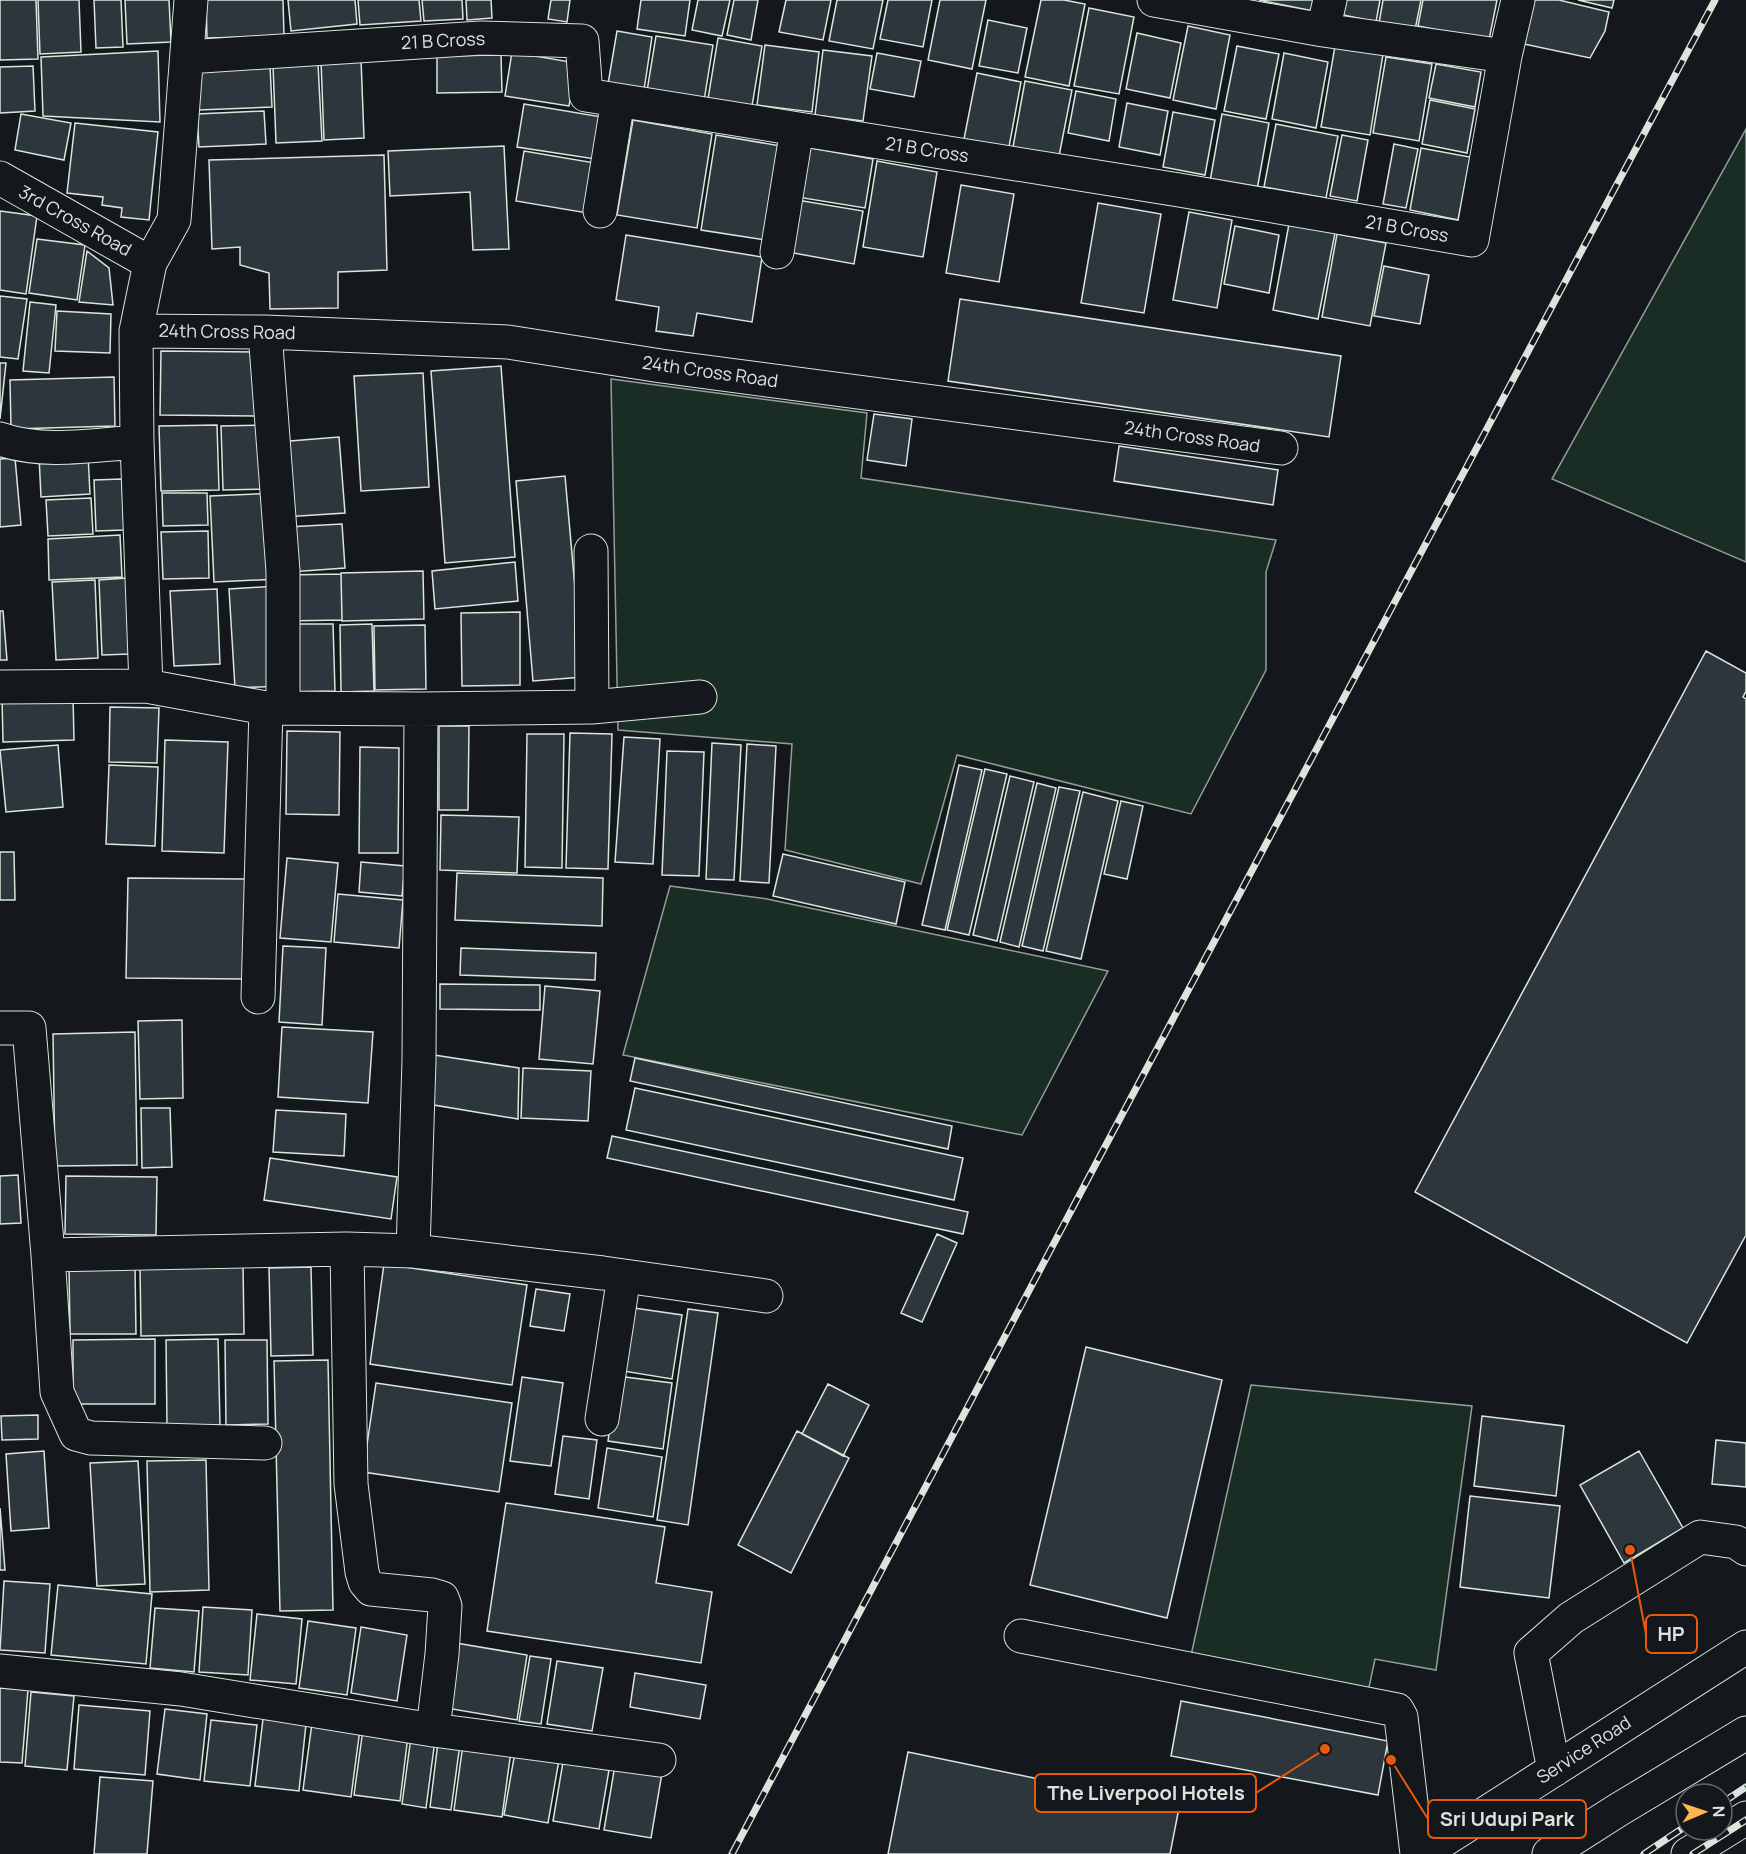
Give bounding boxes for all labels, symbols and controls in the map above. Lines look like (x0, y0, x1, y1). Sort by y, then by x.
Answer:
street label: 21 B Cross (400, 26, 486, 54)
street label: 21 B Cross (884, 131, 971, 167)
street label: 3rd Cross Road (15, 179, 136, 261)
street label: 21 B Cross (1364, 209, 1451, 247)
street label: 24th Cross Road (158, 318, 296, 344)
street label: 24th Cross Road (641, 350, 780, 392)
street label: 24th Cross Road (1123, 415, 1262, 457)
callout: HP (1646, 1615, 1697, 1653)
text: HP (1657, 1620, 1685, 1647)
street label: Service Road (1532, 1710, 1635, 1789)
callout: The Liverpool Hotels (1035, 1774, 1256, 1812)
text: The Liverpool Hotels (1047, 1779, 1245, 1806)
north arrow (1674, 1782, 1734, 1842)
callout: Sri Udupi Park (1428, 1800, 1586, 1838)
text: Sri Udupi Park (1440, 1805, 1576, 1832)
text: N (1708, 1805, 1730, 1818)

